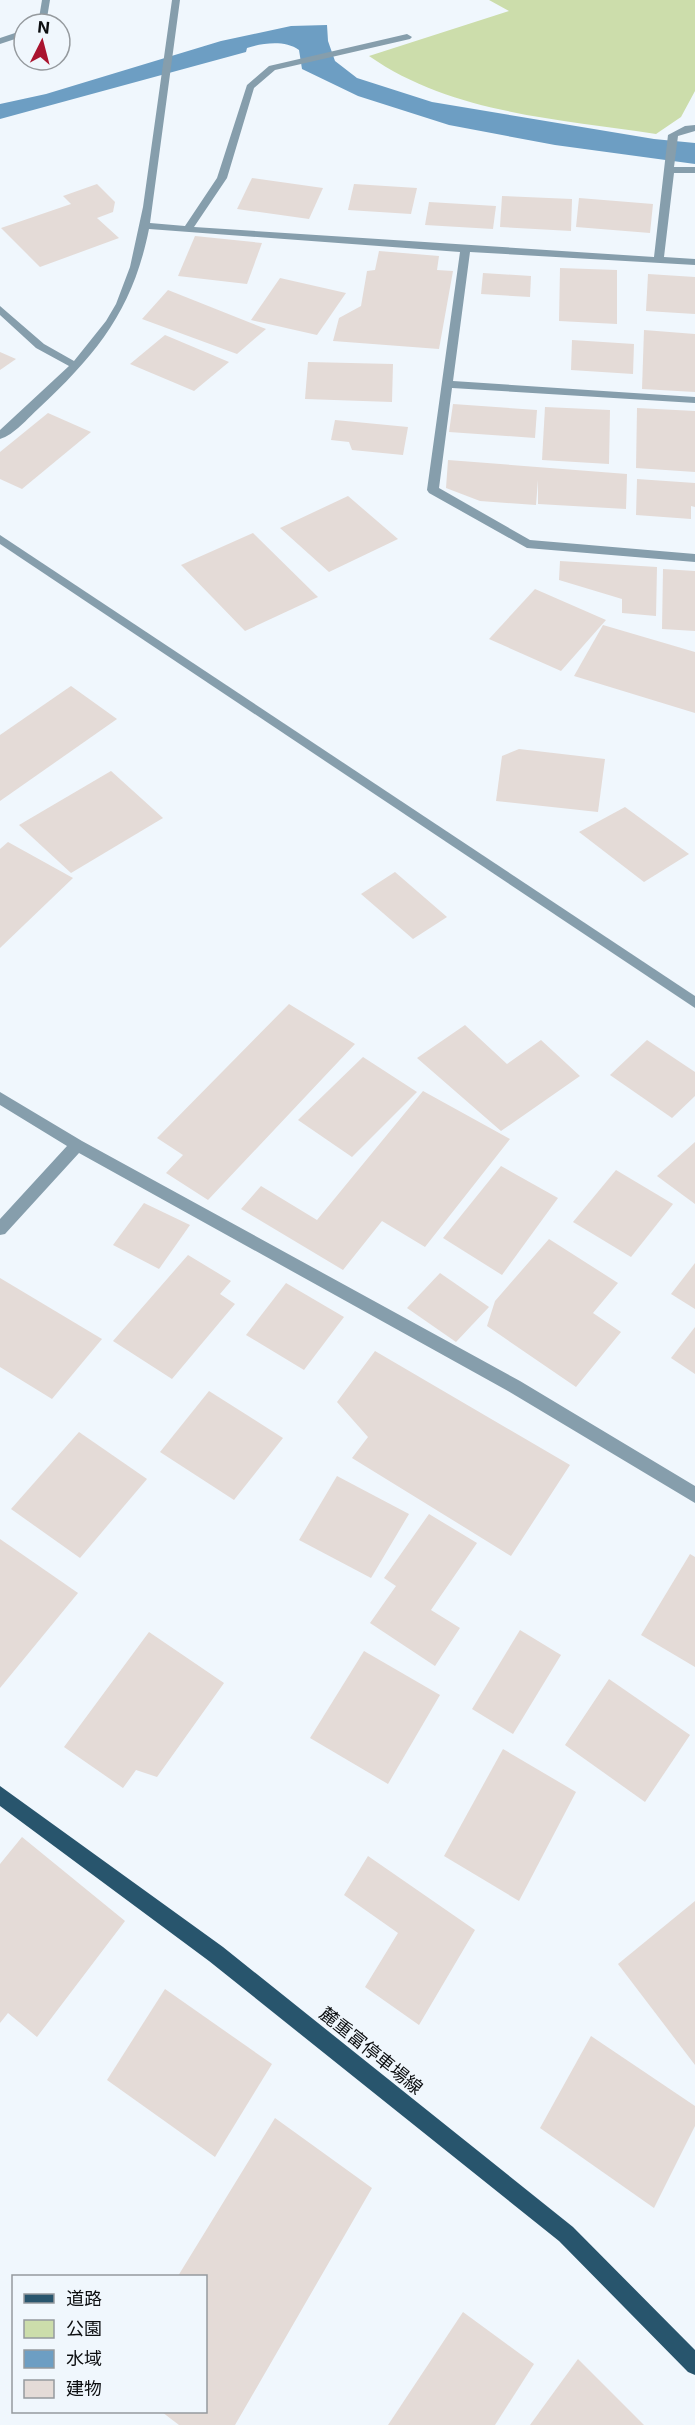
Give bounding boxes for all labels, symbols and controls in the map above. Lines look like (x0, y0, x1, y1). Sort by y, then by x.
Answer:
north arrow (12, 12, 72, 72)
text: N (36, 16, 51, 38)
street label: 麓重富停車場線 (316, 2003, 427, 2098)
legend (12, 2275, 207, 2413)
text: 道路 (66, 2288, 102, 2309)
text: 公園 (66, 2318, 102, 2339)
text: 水域 (66, 2348, 102, 2369)
text: 建物 (66, 2378, 102, 2399)

